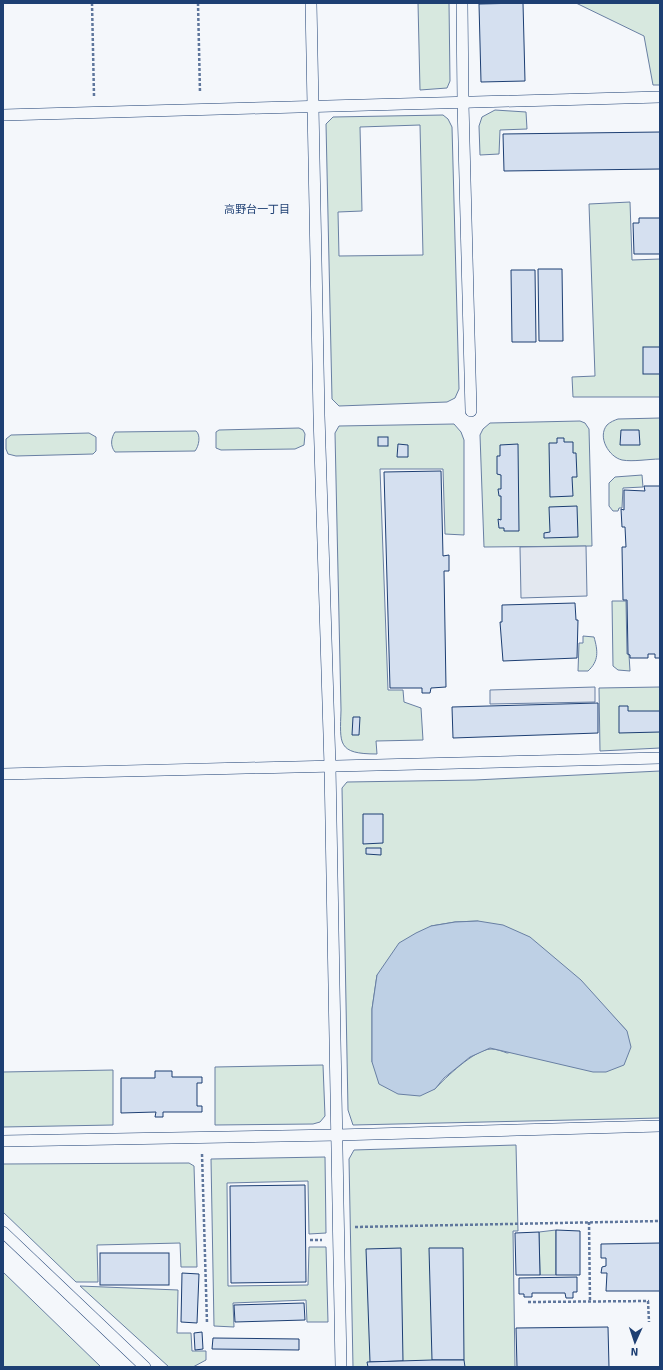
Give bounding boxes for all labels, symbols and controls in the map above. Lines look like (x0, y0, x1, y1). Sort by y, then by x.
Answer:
district label: 高野台一丁目 (224, 203, 290, 216)
north arrow (615, 1322, 655, 1362)
text: N (630, 1345, 639, 1358)

